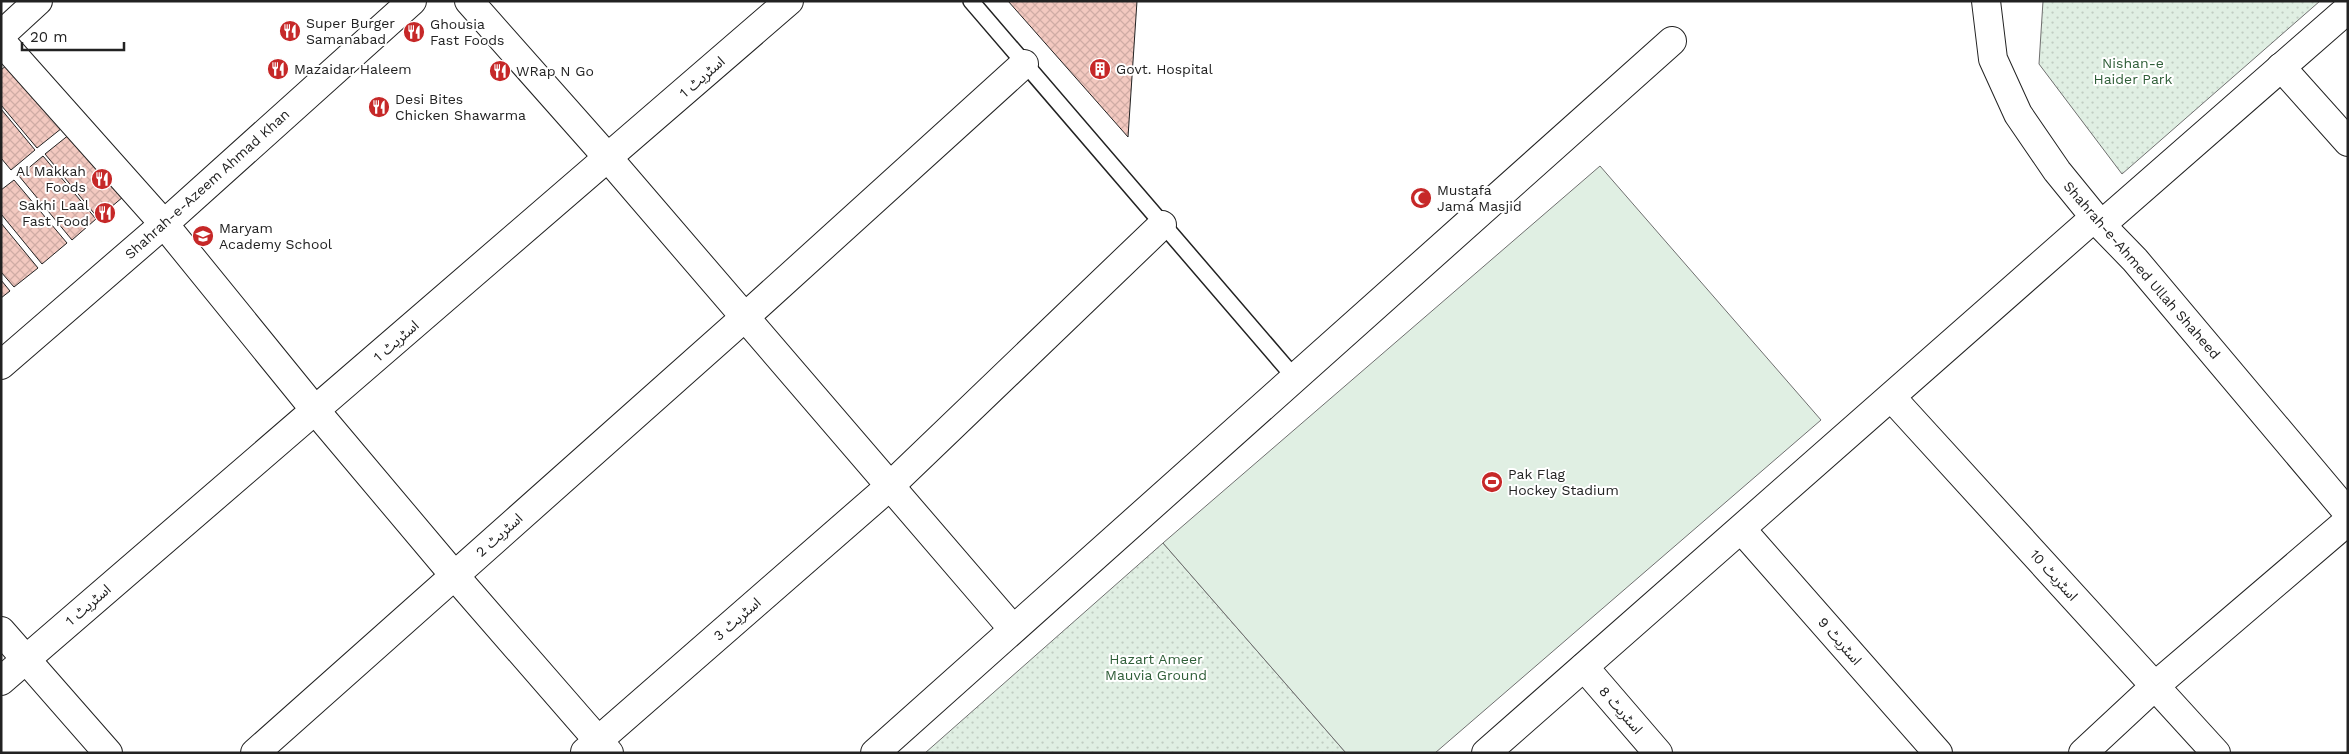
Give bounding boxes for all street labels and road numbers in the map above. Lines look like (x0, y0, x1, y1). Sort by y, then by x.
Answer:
street label: اسٹریٹ 1 (676, 53, 728, 102)
street label: Shahrah-e-Azeem Ahmad Khan (121, 106, 293, 262)
street label: Shahrah-e-Ahmed Ullah Shaheed (2060, 178, 2224, 362)
street label: اسٹریٹ 1 (370, 317, 422, 366)
street label: اسٹریٹ 2 (472, 510, 526, 561)
street label: اسٹریٹ 10 (2026, 546, 2081, 604)
street label: اسٹریٹ 1 (62, 581, 114, 630)
street label: اسٹریٹ 3 (710, 594, 764, 645)
street label: اسٹریٹ 9 (1814, 614, 1865, 669)
street label: اسٹریٹ 8 (1595, 683, 1646, 738)

